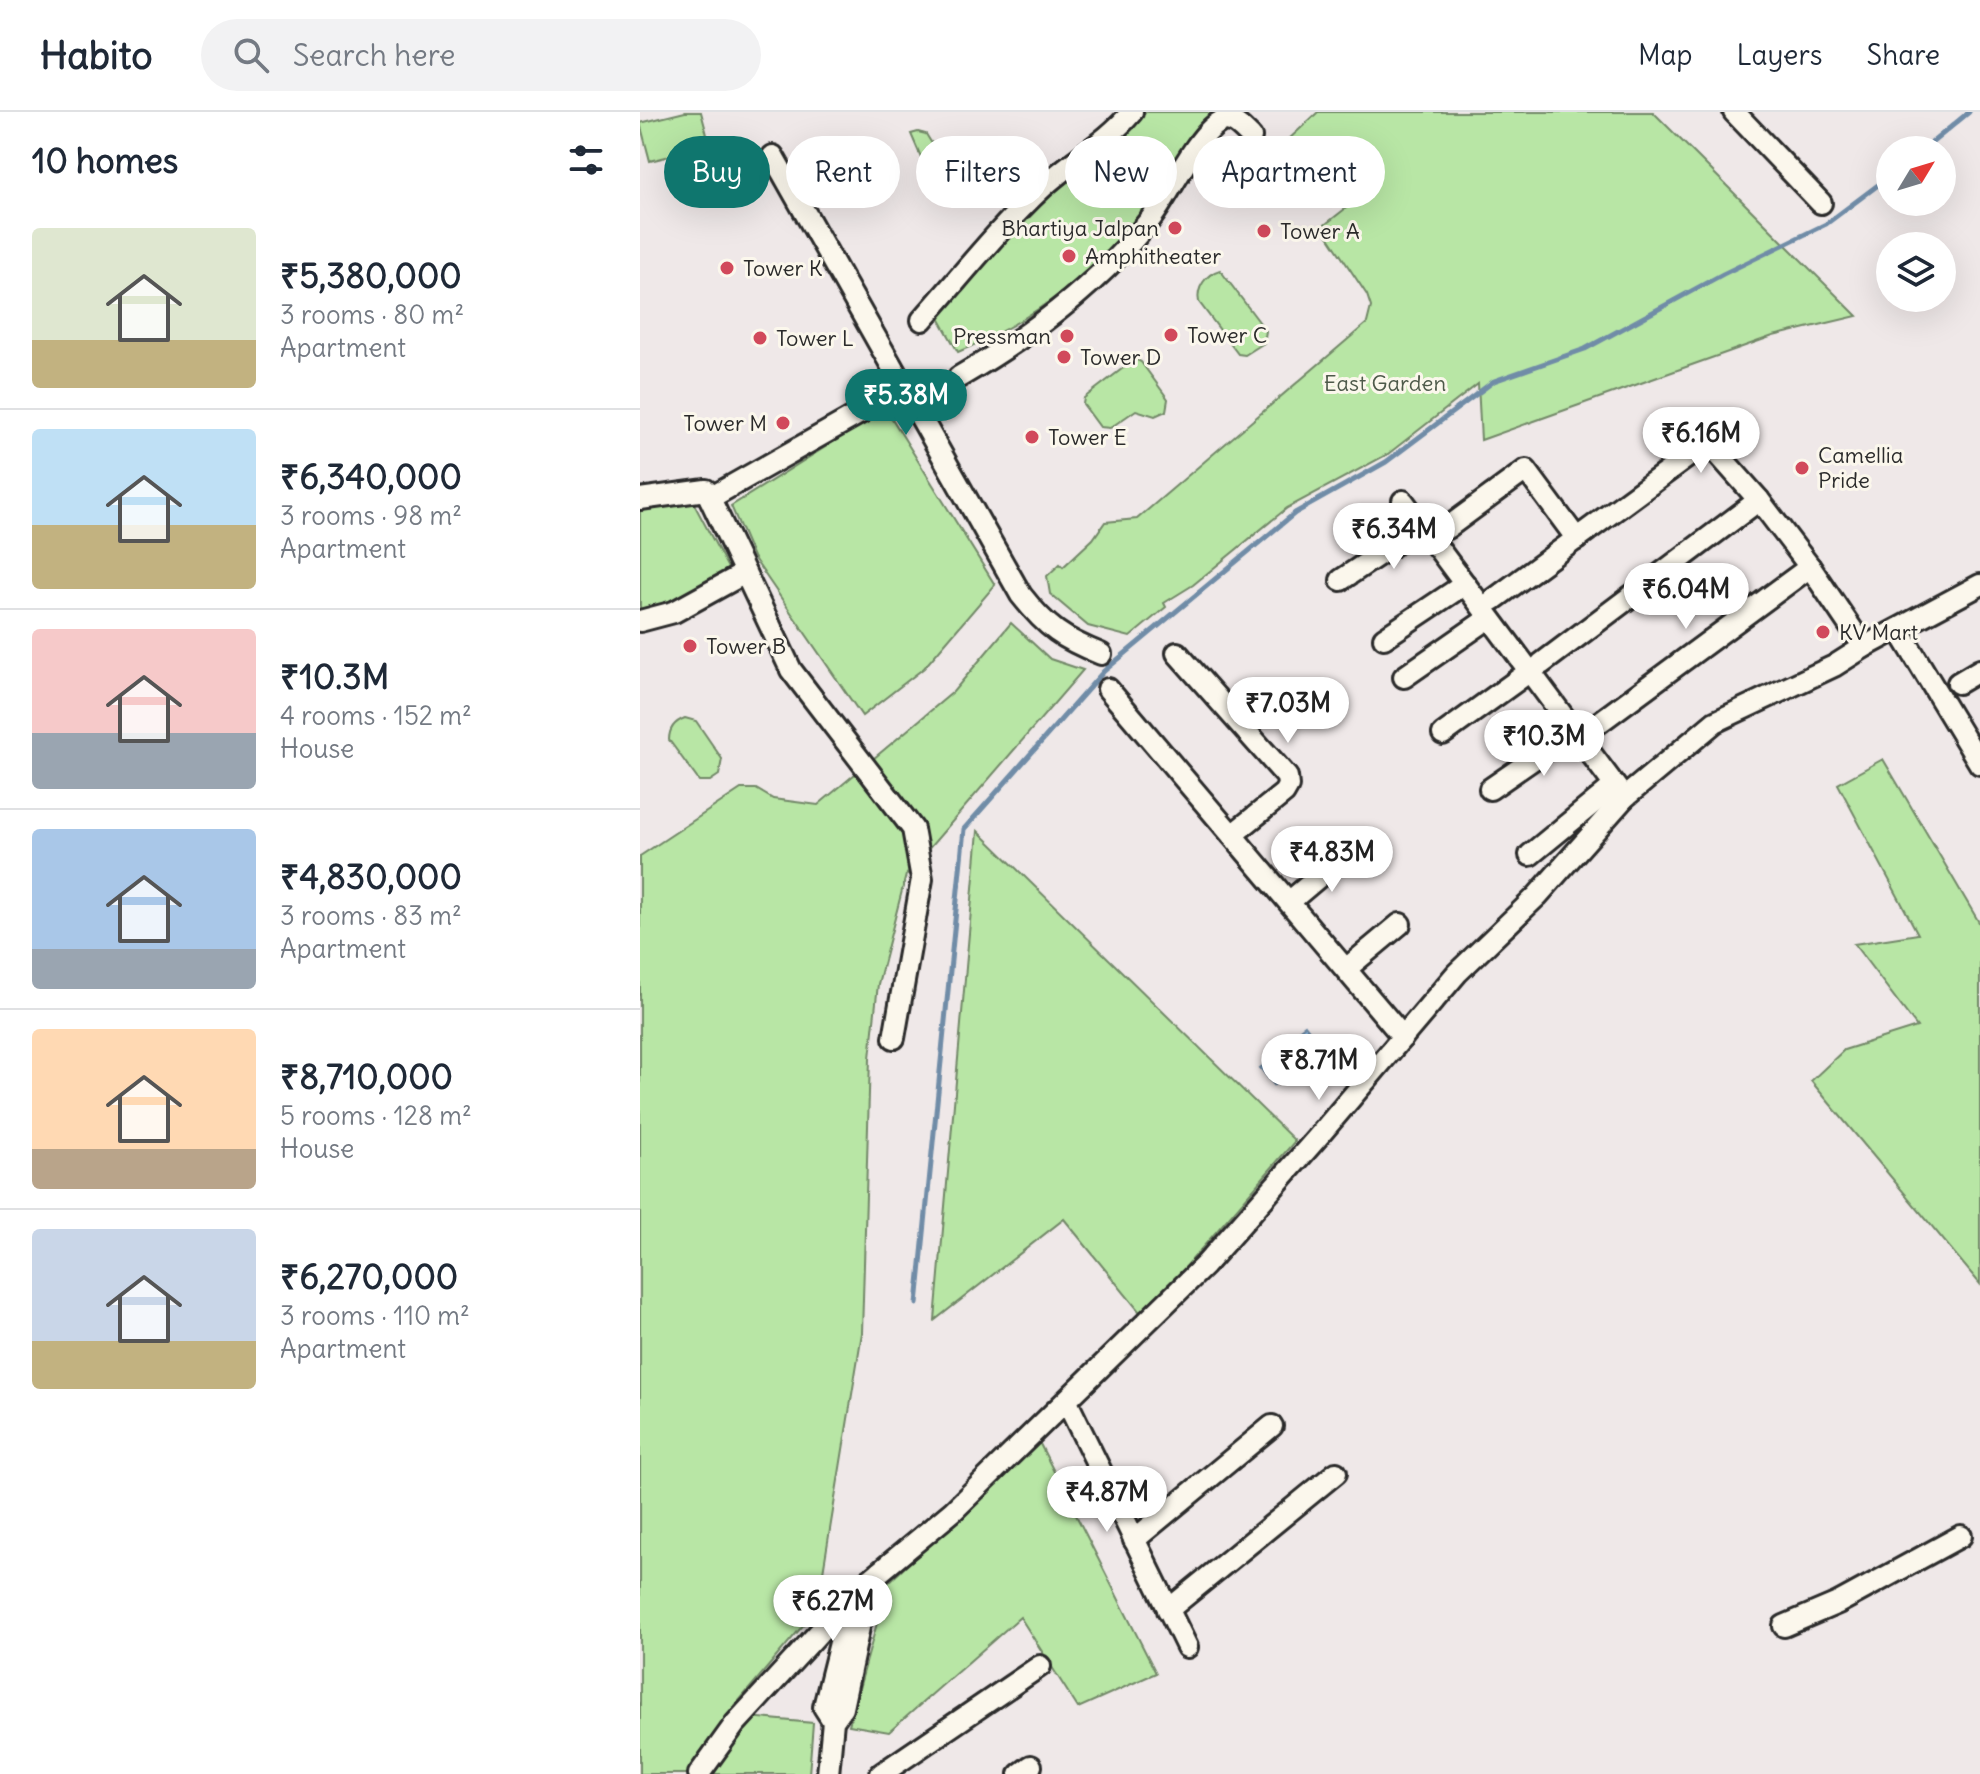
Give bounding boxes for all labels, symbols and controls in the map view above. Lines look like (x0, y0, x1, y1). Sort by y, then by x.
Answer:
search box (201, 19, 761, 91)
text: Habito (40, 32, 153, 79)
icon: search (229, 33, 273, 77)
text: Search here (293, 36, 455, 74)
text: Map (1638, 37, 1693, 73)
text: Layers (1737, 37, 1823, 73)
text: Share (1867, 37, 1940, 73)
chip: Buy (664, 136, 770, 208)
chip: Rent (786, 136, 900, 208)
chip: Filters (916, 136, 1049, 208)
chip: New (1065, 136, 1177, 208)
chip: Apartment (1193, 136, 1385, 208)
north arrow (1876, 136, 1956, 216)
map controls (1876, 136, 1956, 312)
icon: filters (564, 138, 608, 182)
text: 10 homes (32, 139, 178, 182)
place label: Bhartiya Jalpan (1001, 214, 1159, 242)
place label: Tower A (1280, 217, 1360, 245)
marker: Bhartiya Jalpan (1166, 219, 1184, 237)
marker: Tower A (1255, 222, 1273, 240)
button: layers (1876, 232, 1956, 312)
place label: Amphitheater (1085, 242, 1221, 270)
marker: Amphitheater (1060, 247, 1078, 265)
text: ₹5,380,000 (280, 254, 462, 297)
place label: Tower K (743, 254, 823, 282)
marker: Tower K (718, 259, 736, 277)
icon: home (96, 260, 192, 356)
text: 3 rooms · 80 m² (280, 298, 464, 331)
place label: Tower C (1187, 321, 1267, 349)
place label: Pressman (953, 322, 1051, 350)
place label: Tower L (776, 324, 854, 352)
marker: Tower C (1162, 326, 1180, 344)
marker: Pressman (1058, 327, 1076, 345)
marker: Tower L (751, 329, 769, 347)
text: Apartment (280, 331, 406, 364)
place label: Tower D (1080, 343, 1161, 371)
marker: Tower D (1055, 348, 1073, 366)
pin: ₹5.38M (841, 369, 971, 437)
park label: East Garden (1324, 369, 1446, 397)
text: ₹5.38M (863, 378, 949, 411)
pin: ₹6.16M (1636, 407, 1766, 475)
place label: Tower M (683, 409, 767, 437)
marker: Tower M (774, 414, 792, 432)
text: ₹6.16M (1661, 416, 1741, 449)
place label: Tower E (1048, 423, 1127, 451)
marker: Tower E (1023, 428, 1041, 446)
place label: Camellia Pride (1818, 441, 1903, 494)
text: ₹6,340,000 (280, 455, 462, 498)
marker: Camellia Pride (1793, 459, 1811, 477)
icon: home (96, 461, 192, 557)
text: 3 rooms · 98 m² (280, 499, 462, 532)
pin: ₹6.34M (1329, 503, 1459, 571)
text: ₹6.34M (1351, 512, 1437, 545)
text: Apartment (280, 532, 406, 565)
pin: ₹6.04M (1621, 563, 1751, 631)
text: ₹6.04M (1642, 572, 1730, 605)
place label: KV Mart (1839, 618, 1918, 646)
marker: KV Mart (1814, 623, 1832, 641)
place label: Tower B (706, 632, 786, 660)
marker: Tower B (681, 637, 699, 655)
text: ₹10.3M (280, 655, 389, 698)
icon: home (96, 661, 192, 757)
pin: ₹7.03M (1223, 677, 1353, 745)
text: ₹7.03M (1245, 686, 1331, 719)
text: 4 rooms · 152 m² (280, 699, 472, 732)
pin: ₹10.3M (1479, 710, 1609, 778)
text: ₹10.3M (1502, 719, 1586, 752)
text: House (280, 732, 354, 765)
pin: ₹4.83M (1267, 826, 1397, 894)
text: ₹4.83M (1289, 835, 1375, 868)
text: ₹4,830,000 (280, 855, 462, 898)
icon: home (96, 861, 192, 957)
text: 3 rooms · 83 m² (280, 899, 462, 932)
text: Apartment (280, 932, 406, 965)
pin: ₹8.71M (1254, 1034, 1384, 1102)
text: ₹8.71M (1279, 1043, 1359, 1076)
text: ₹8,710,000 (280, 1055, 453, 1098)
icon: home (96, 1061, 192, 1157)
text: 5 rooms · 128 m² (280, 1099, 472, 1132)
text: House (280, 1132, 354, 1165)
text: ₹6,270,000 (280, 1255, 458, 1298)
icon: home (96, 1261, 192, 1357)
text: 3 rooms · 110 m² (280, 1299, 470, 1332)
text: Apartment (280, 1332, 406, 1365)
pin: ₹4.87M (1042, 1466, 1172, 1534)
text: ₹4.87M (1065, 1475, 1149, 1508)
pin: ₹6.27M (768, 1575, 898, 1643)
text: ₹6.27M (791, 1584, 875, 1617)

